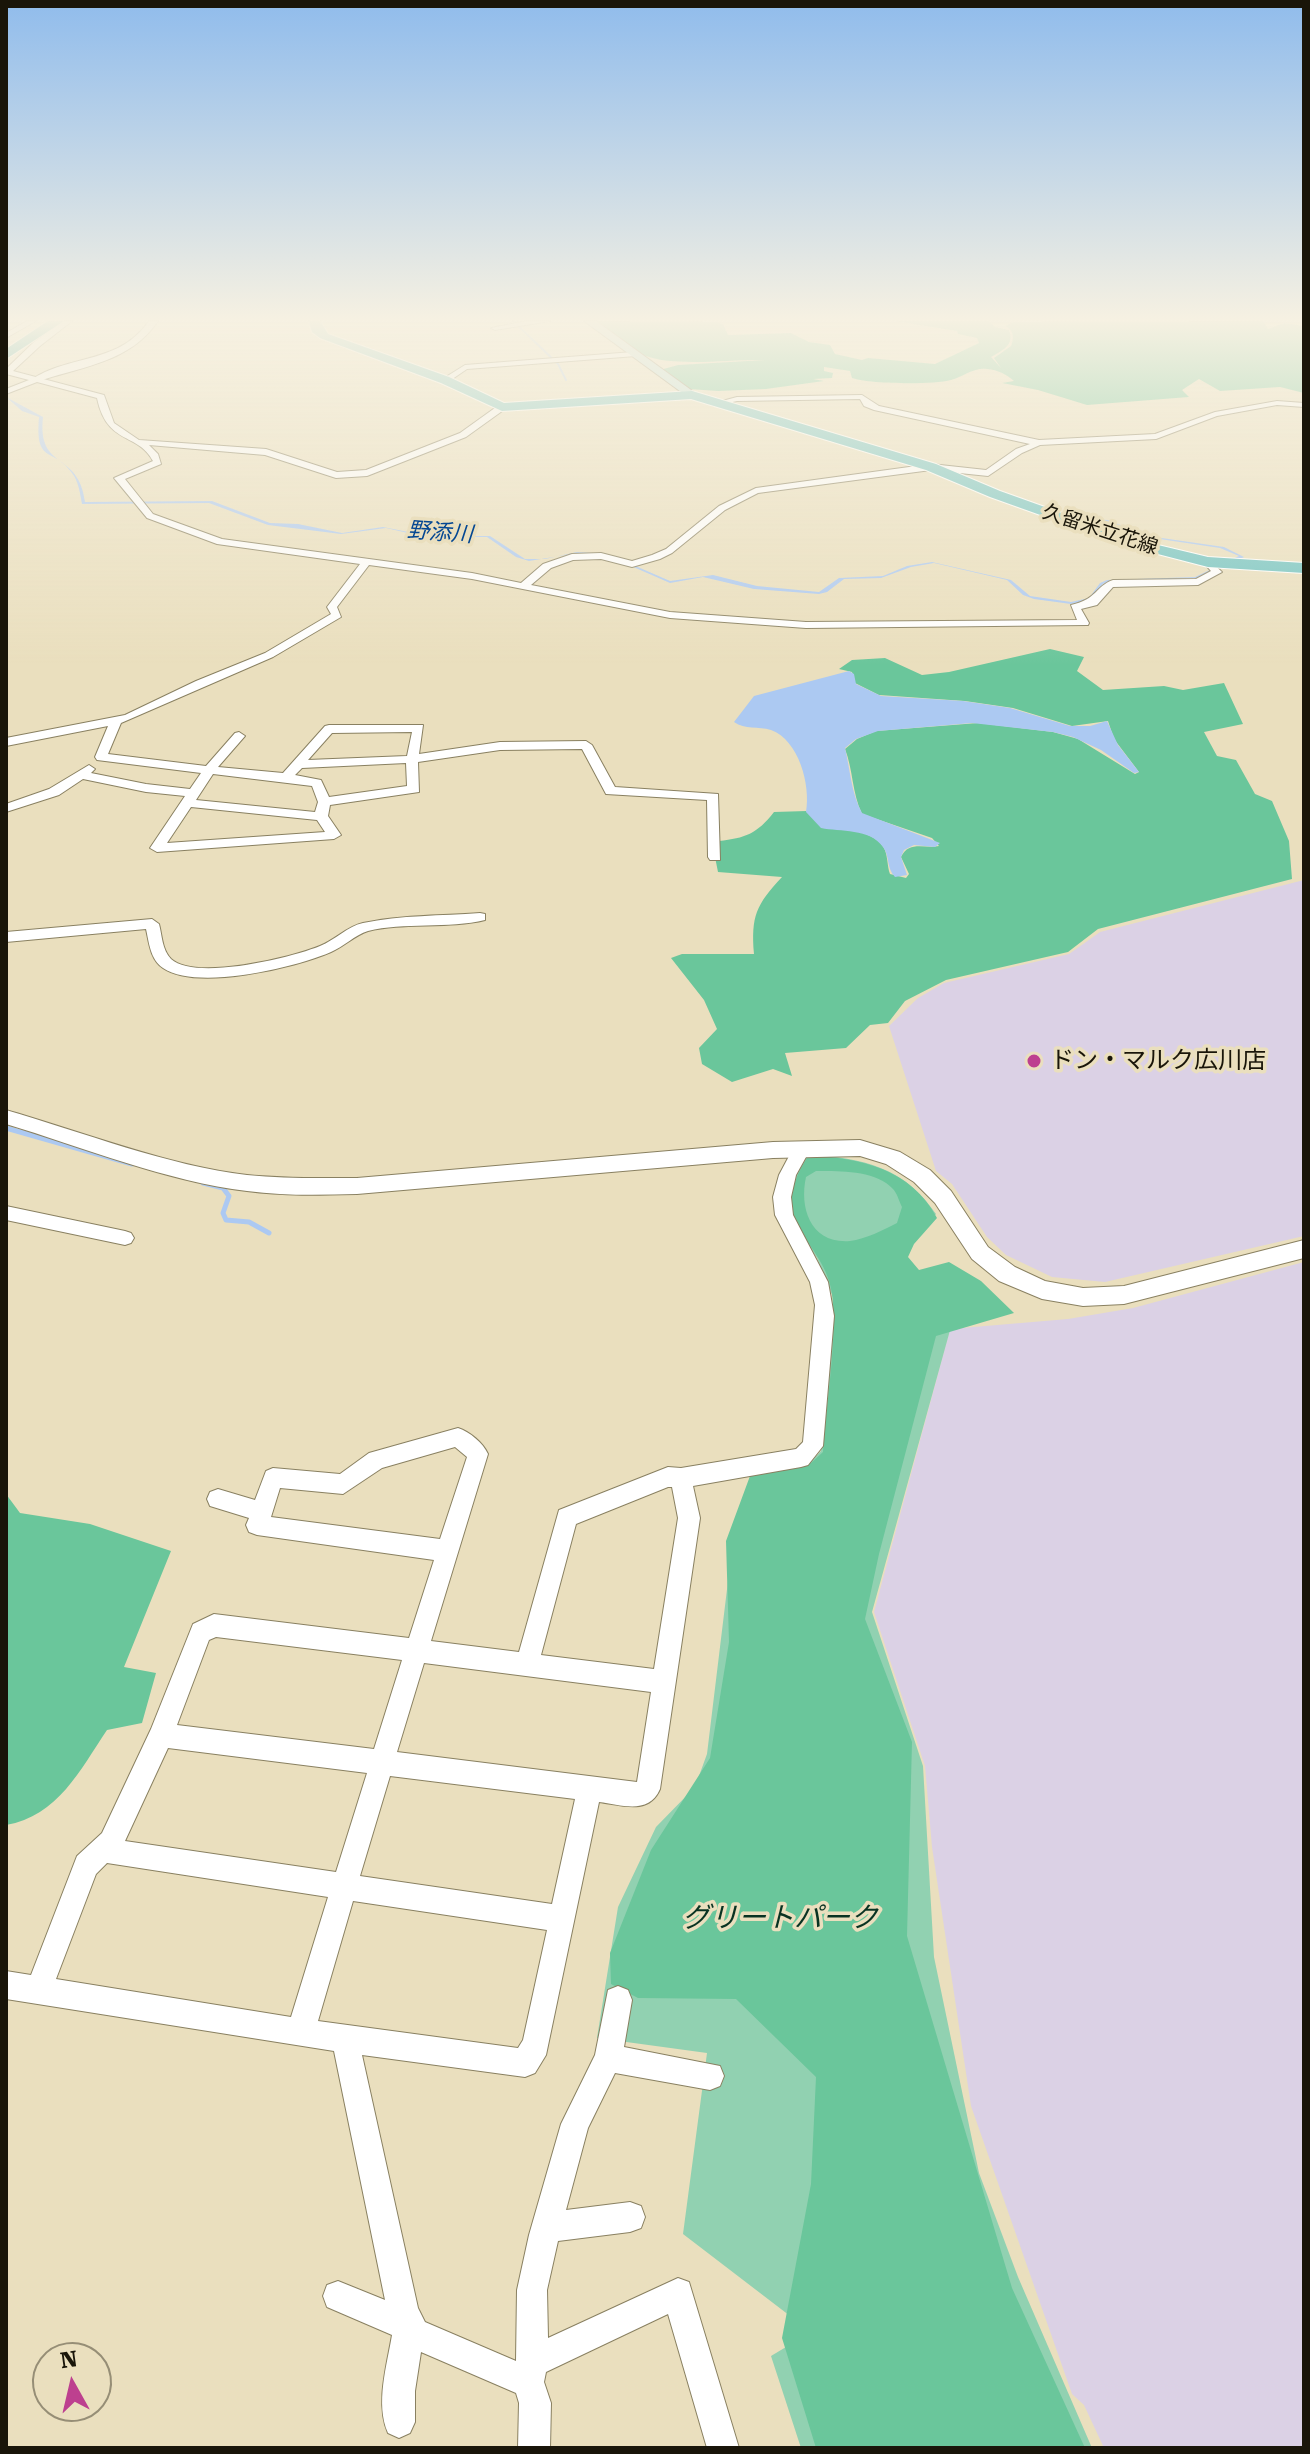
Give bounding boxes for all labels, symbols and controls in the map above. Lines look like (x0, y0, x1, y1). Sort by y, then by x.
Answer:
street label: 久留米立花線 (1039, 500, 1161, 560)
water label: 野添川 (406, 518, 474, 548)
place label: ドン・マルク広川店 (1050, 1047, 1266, 1075)
marker: ドン・マルク広川店 (1025, 1052, 1043, 1070)
park label: グリートパーク (682, 1902, 878, 1936)
north arrow (32, 2342, 112, 2422)
text: N (59, 2346, 79, 2373)

